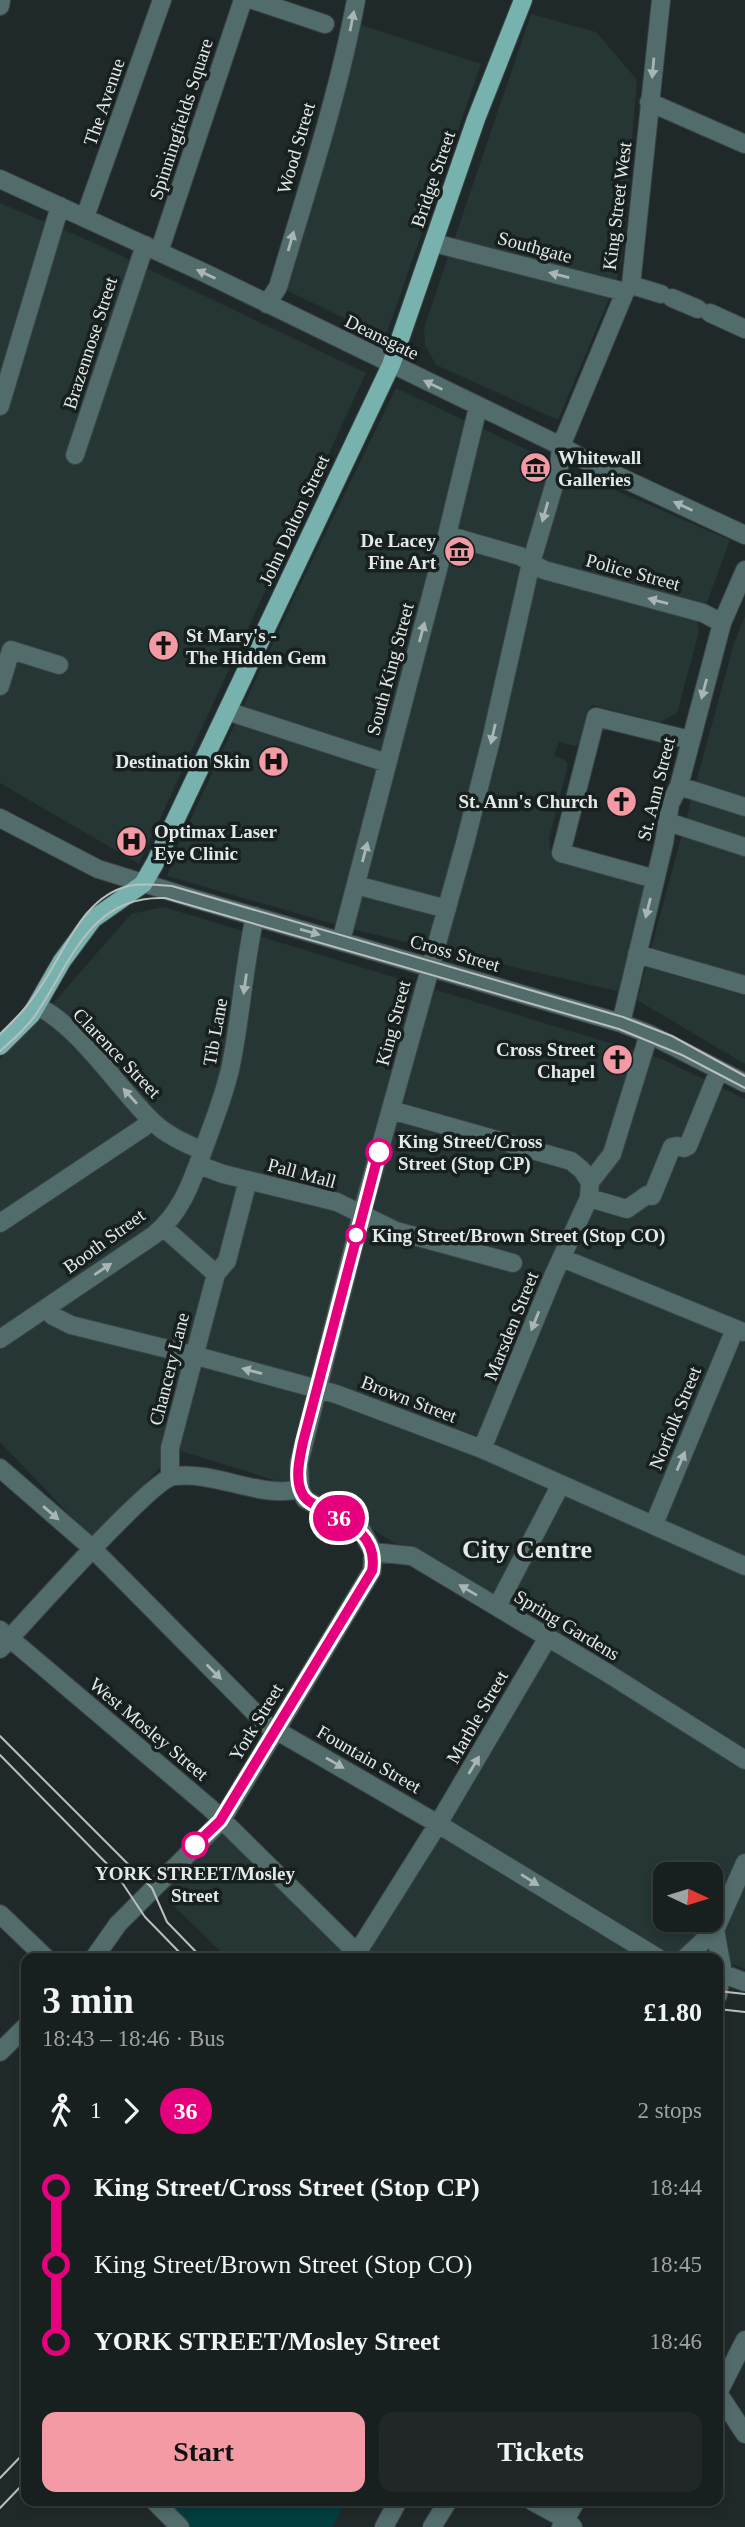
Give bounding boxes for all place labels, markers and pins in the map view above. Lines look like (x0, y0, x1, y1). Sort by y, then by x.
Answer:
place label: Whitewall Galleries (558, 447, 641, 490)
museum icon: Whitewall Galleries (518, 451, 552, 485)
place label: De Lacey Fine Art (361, 530, 437, 573)
museum icon: De Lacey Fine Art (442, 534, 476, 568)
place label: St Mary's - The Hidden Gem (186, 625, 327, 668)
church icon: St Mary's - The Hidden Gem (146, 629, 180, 663)
hospital icon: Destination Skin (256, 744, 290, 778)
place label: Destination Skin (115, 751, 250, 772)
church icon: St. Ann's Church (604, 784, 638, 818)
place label: St. Ann's Church (458, 791, 598, 812)
place label: Optimax Laser Eye Clinic (154, 821, 278, 864)
hospital icon: Optimax Laser Eye Clinic (114, 825, 148, 859)
place label: Cross Street Chapel (496, 1039, 596, 1082)
church icon: Cross Street Chapel (601, 1043, 635, 1077)
place label: King Street/Cross Street (Stop CP) (398, 1131, 542, 1175)
marker: King Street/Cross Street (Stop CP) (366, 1139, 392, 1165)
marker: King Street/Brown Street (Stop CO) (346, 1225, 366, 1245)
place label: King Street/Brown Street (Stop CO) (372, 1225, 665, 1247)
marker: YORK STREET/Mosley Street (182, 1832, 208, 1858)
place label: YORK STREET/Mosley Street (95, 1863, 296, 1906)

